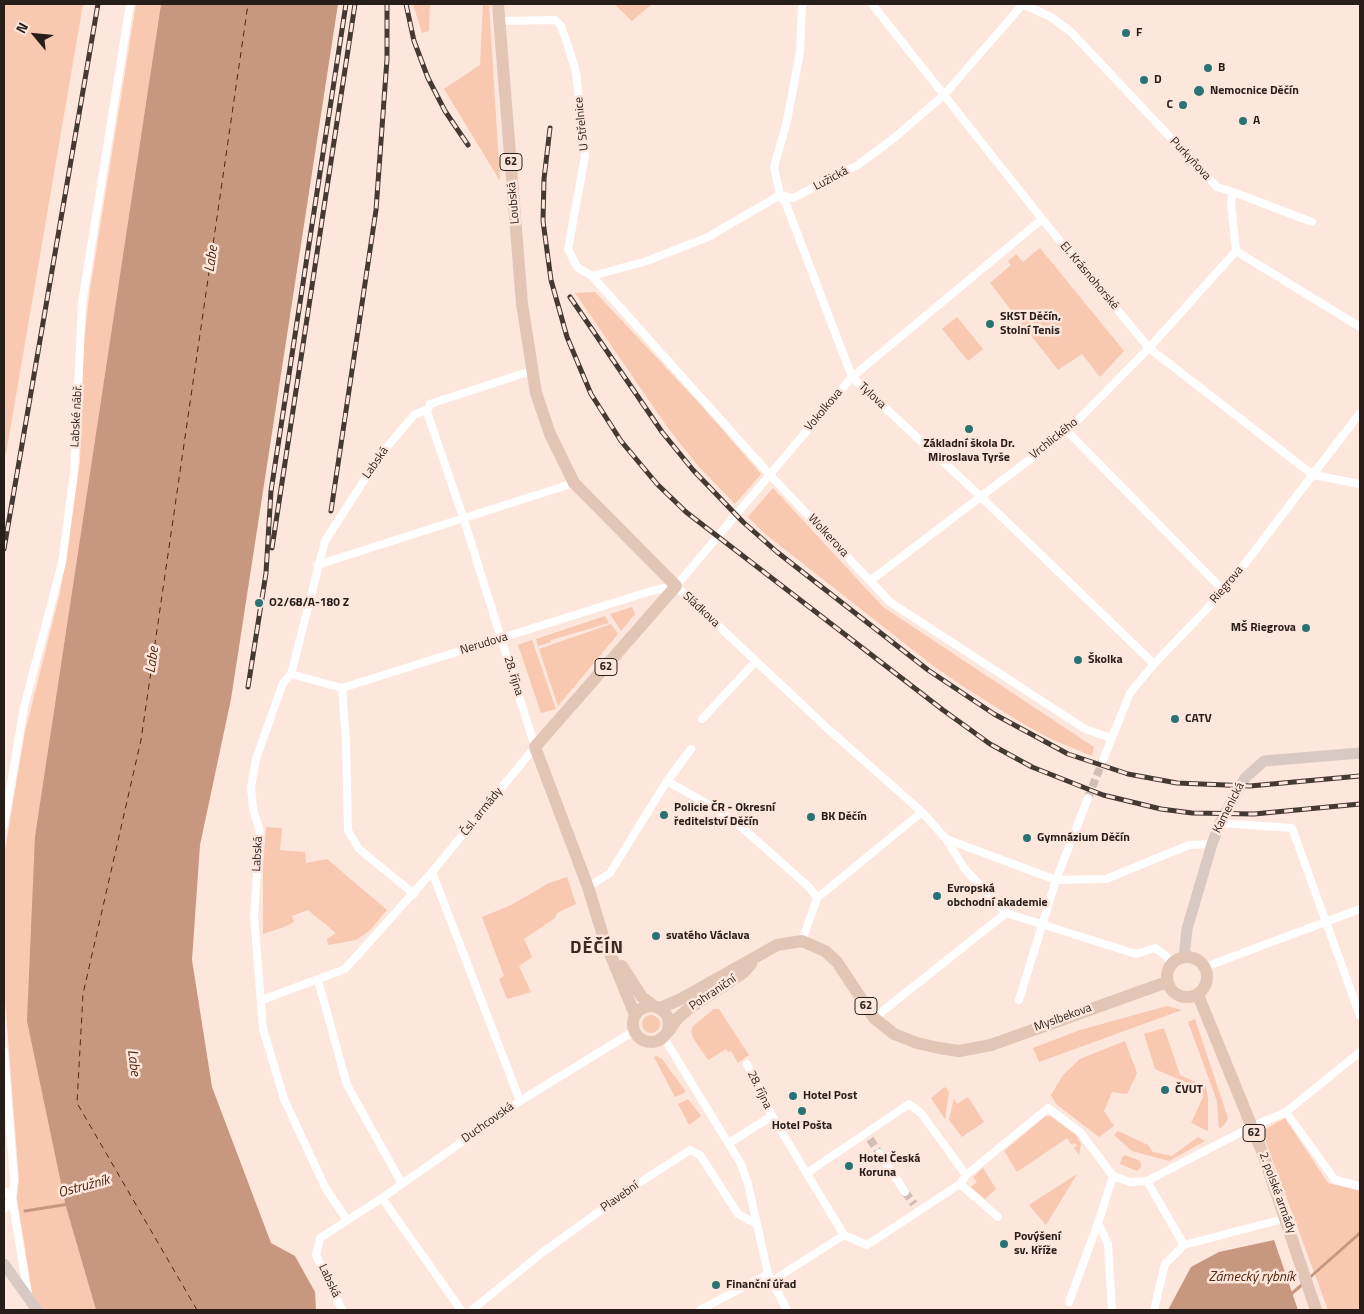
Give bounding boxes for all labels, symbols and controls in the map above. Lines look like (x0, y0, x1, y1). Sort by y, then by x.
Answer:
north arrow (10, 10, 60, 60)
text: N (10, 19, 33, 37)
place label: F (1136, 26, 1142, 40)
marker: F (1120, 27, 1132, 39)
place label: B (1218, 61, 1225, 75)
marker: B (1202, 62, 1214, 74)
place label: D (1154, 73, 1162, 87)
marker: D (1138, 74, 1150, 86)
marker: Nemocnice Děčín (1192, 84, 1206, 98)
place label: Nemocnice Děčín (1210, 84, 1299, 98)
street label: U Střelnice (572, 96, 592, 152)
place label: C (1166, 98, 1173, 112)
marker: C (1177, 99, 1189, 111)
place label: A (1253, 114, 1260, 128)
marker: A (1237, 115, 1249, 127)
street label: Purkyňova (1166, 135, 1214, 183)
road number: 62 (500, 154, 522, 170)
street label: Lužická (811, 164, 851, 194)
street label: Loubská (505, 181, 523, 225)
street label: El. Krásnohorské (1056, 239, 1122, 313)
water label: Labe (202, 245, 222, 273)
place label: SKST Děčín, Stolní Tenis (1000, 310, 1061, 338)
marker: SKST Děčín, Stolní Tenis (984, 318, 996, 330)
street label: Tylova (855, 380, 889, 412)
street label: Labské nábř. (68, 384, 86, 448)
street label: Vokolkova (802, 386, 846, 434)
street label: Vrchlického (1027, 415, 1081, 463)
marker: Základní škola Dr. Miroslava Tyrše (963, 423, 975, 435)
place label: Základní škola Dr. Miroslava Tyrše (923, 437, 1015, 465)
street label: Labská (360, 444, 392, 482)
street label: Wolkerova (805, 512, 851, 560)
street label: Riegrova (1207, 563, 1247, 607)
street label: Sládkova (680, 589, 722, 631)
place label: O2/68/A-180 Z (269, 596, 349, 610)
marker: O2/68/A-180 Z (253, 597, 265, 609)
place label: MŠ Riegrova (1231, 621, 1296, 635)
marker: MŠ Riegrova (1300, 622, 1312, 634)
street label: Nerudova (459, 630, 509, 658)
water label: Labe (143, 646, 163, 674)
place label: Školka (1088, 653, 1123, 667)
street label: 28. října (500, 654, 526, 698)
marker: Školka (1072, 654, 1084, 666)
road number: 62 (595, 659, 617, 676)
place label: CATV (1185, 712, 1212, 726)
marker: CATV (1169, 713, 1181, 725)
street label: Kamenická (1210, 780, 1248, 836)
street label: Čsl. armády (458, 785, 506, 839)
place label: Policie ČR - Okresní ředitelství Děčín (674, 801, 775, 829)
marker: Policie ČR - Okresní ředitelství Děčín (658, 809, 670, 821)
place label: BK Děčín (821, 810, 867, 824)
marker: BK Děčín (805, 811, 817, 823)
place label: Gymnázium Děčín (1037, 831, 1130, 845)
marker: Gymnázium Děčín (1021, 832, 1033, 844)
street label: Labská (250, 836, 266, 872)
place label: Evropská obchodní akademie (947, 882, 1048, 910)
marker: Evropská obchodní akademie (931, 890, 943, 902)
place label: svatého Václava (666, 929, 750, 943)
marker: svatého Václava (650, 930, 662, 942)
district label: DĚČÍN (569, 938, 625, 960)
street label: Pohraniční (687, 972, 739, 1014)
road number: 62 (855, 998, 877, 1014)
street label: Myslbekova (1032, 1001, 1094, 1035)
water label: Labe (123, 1049, 143, 1077)
street label: 28. října (744, 1069, 774, 1111)
place label: ČVUT (1175, 1083, 1203, 1097)
marker: ČVUT (1159, 1084, 1171, 1096)
place label: Hotel Post (803, 1089, 857, 1103)
marker: Hotel Post (787, 1090, 799, 1102)
street label: Duchcovská (459, 1100, 517, 1146)
marker: Hotel Pošta (796, 1105, 808, 1117)
place label: Hotel Pošta (772, 1119, 832, 1133)
road number: 62 (1243, 1124, 1265, 1142)
street label: 2. polské armády (1256, 1150, 1298, 1236)
place label: Hotel Česká Koruna (859, 1152, 920, 1180)
marker: Hotel Česká Koruna (843, 1160, 855, 1172)
water label: Ostružník (56, 1172, 112, 1202)
street label: Plavební (598, 1179, 642, 1215)
place label: Povýšení sv. Kříže (1014, 1230, 1061, 1258)
marker: Povýšení sv. Kříže (998, 1238, 1010, 1250)
street label: Labská (315, 1262, 343, 1300)
water label: Zámecký rybník (1209, 1270, 1295, 1286)
place label: Finanční úřad (726, 1278, 796, 1292)
marker: Finanční úřad (710, 1279, 722, 1291)

